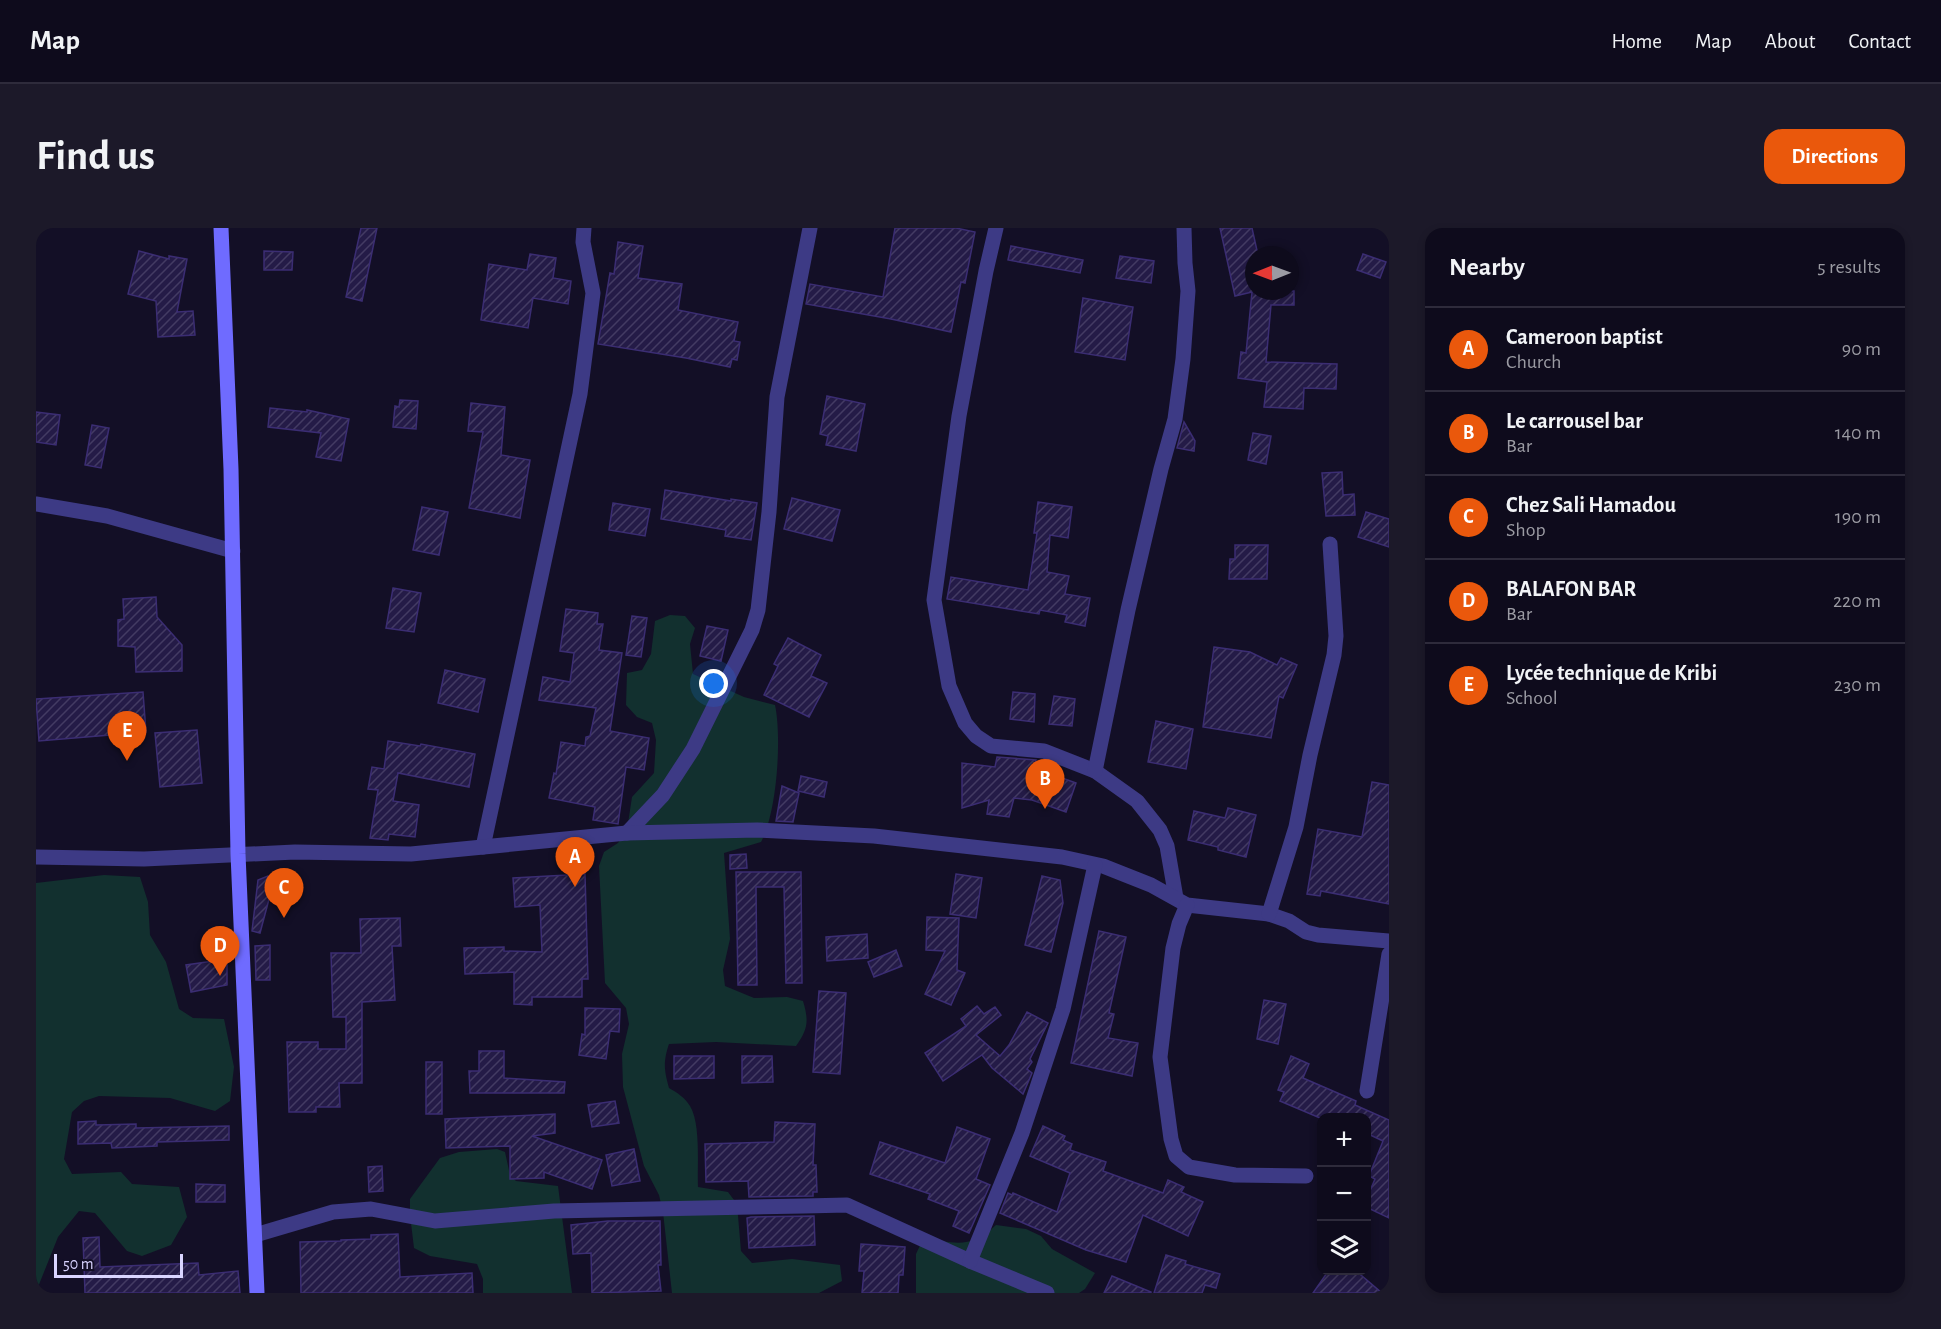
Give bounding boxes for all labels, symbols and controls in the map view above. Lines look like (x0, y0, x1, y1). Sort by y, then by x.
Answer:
text: Map (30, 27, 80, 55)
text: Home (1611, 31, 1662, 52)
text: Map (1695, 31, 1732, 52)
text: About (1765, 31, 1815, 52)
text: Contact (1848, 31, 1911, 52)
button: Directions (1764, 129, 1905, 184)
text: Find us (36, 135, 155, 177)
north arrow (1245, 246, 1299, 300)
text: Nearby (1449, 254, 1525, 280)
text: 5 results (1817, 257, 1881, 277)
text: Cameroon baptist (1506, 326, 1663, 348)
text: A (1463, 339, 1475, 359)
text: 90 m (1842, 339, 1881, 359)
text: Church (1506, 352, 1561, 372)
text: Le carrousel bar (1506, 410, 1643, 432)
text: B (1463, 423, 1474, 443)
text: 140 m (1835, 423, 1881, 443)
text: Bar (1506, 436, 1532, 456)
text: Chez Sali Hamadou (1506, 494, 1676, 516)
text: C (1463, 507, 1474, 527)
text: 190 m (1835, 507, 1881, 527)
text: Shop (1506, 520, 1546, 540)
text: BALAFON BAR (1506, 578, 1636, 600)
text: D (1462, 591, 1475, 611)
text: 220 m (1833, 591, 1881, 611)
text: Bar (1506, 604, 1532, 624)
text: Lycée technique de Kribi (1506, 662, 1717, 684)
your location (699, 669, 728, 698)
text: E (1463, 675, 1474, 695)
text: 230 m (1834, 675, 1881, 695)
text: School (1506, 688, 1558, 708)
pin: E (108, 712, 146, 761)
pin: B (1026, 760, 1064, 809)
pin: A (556, 838, 594, 887)
pin: C (264, 868, 304, 918)
pin: D (200, 926, 240, 976)
map controls (1317, 1113, 1371, 1275)
button: + (1317, 1113, 1371, 1167)
button: − (1317, 1167, 1371, 1221)
button: layers (1317, 1221, 1371, 1275)
scale bar (54, 1251, 183, 1278)
text: 50 m (63, 1256, 94, 1272)

